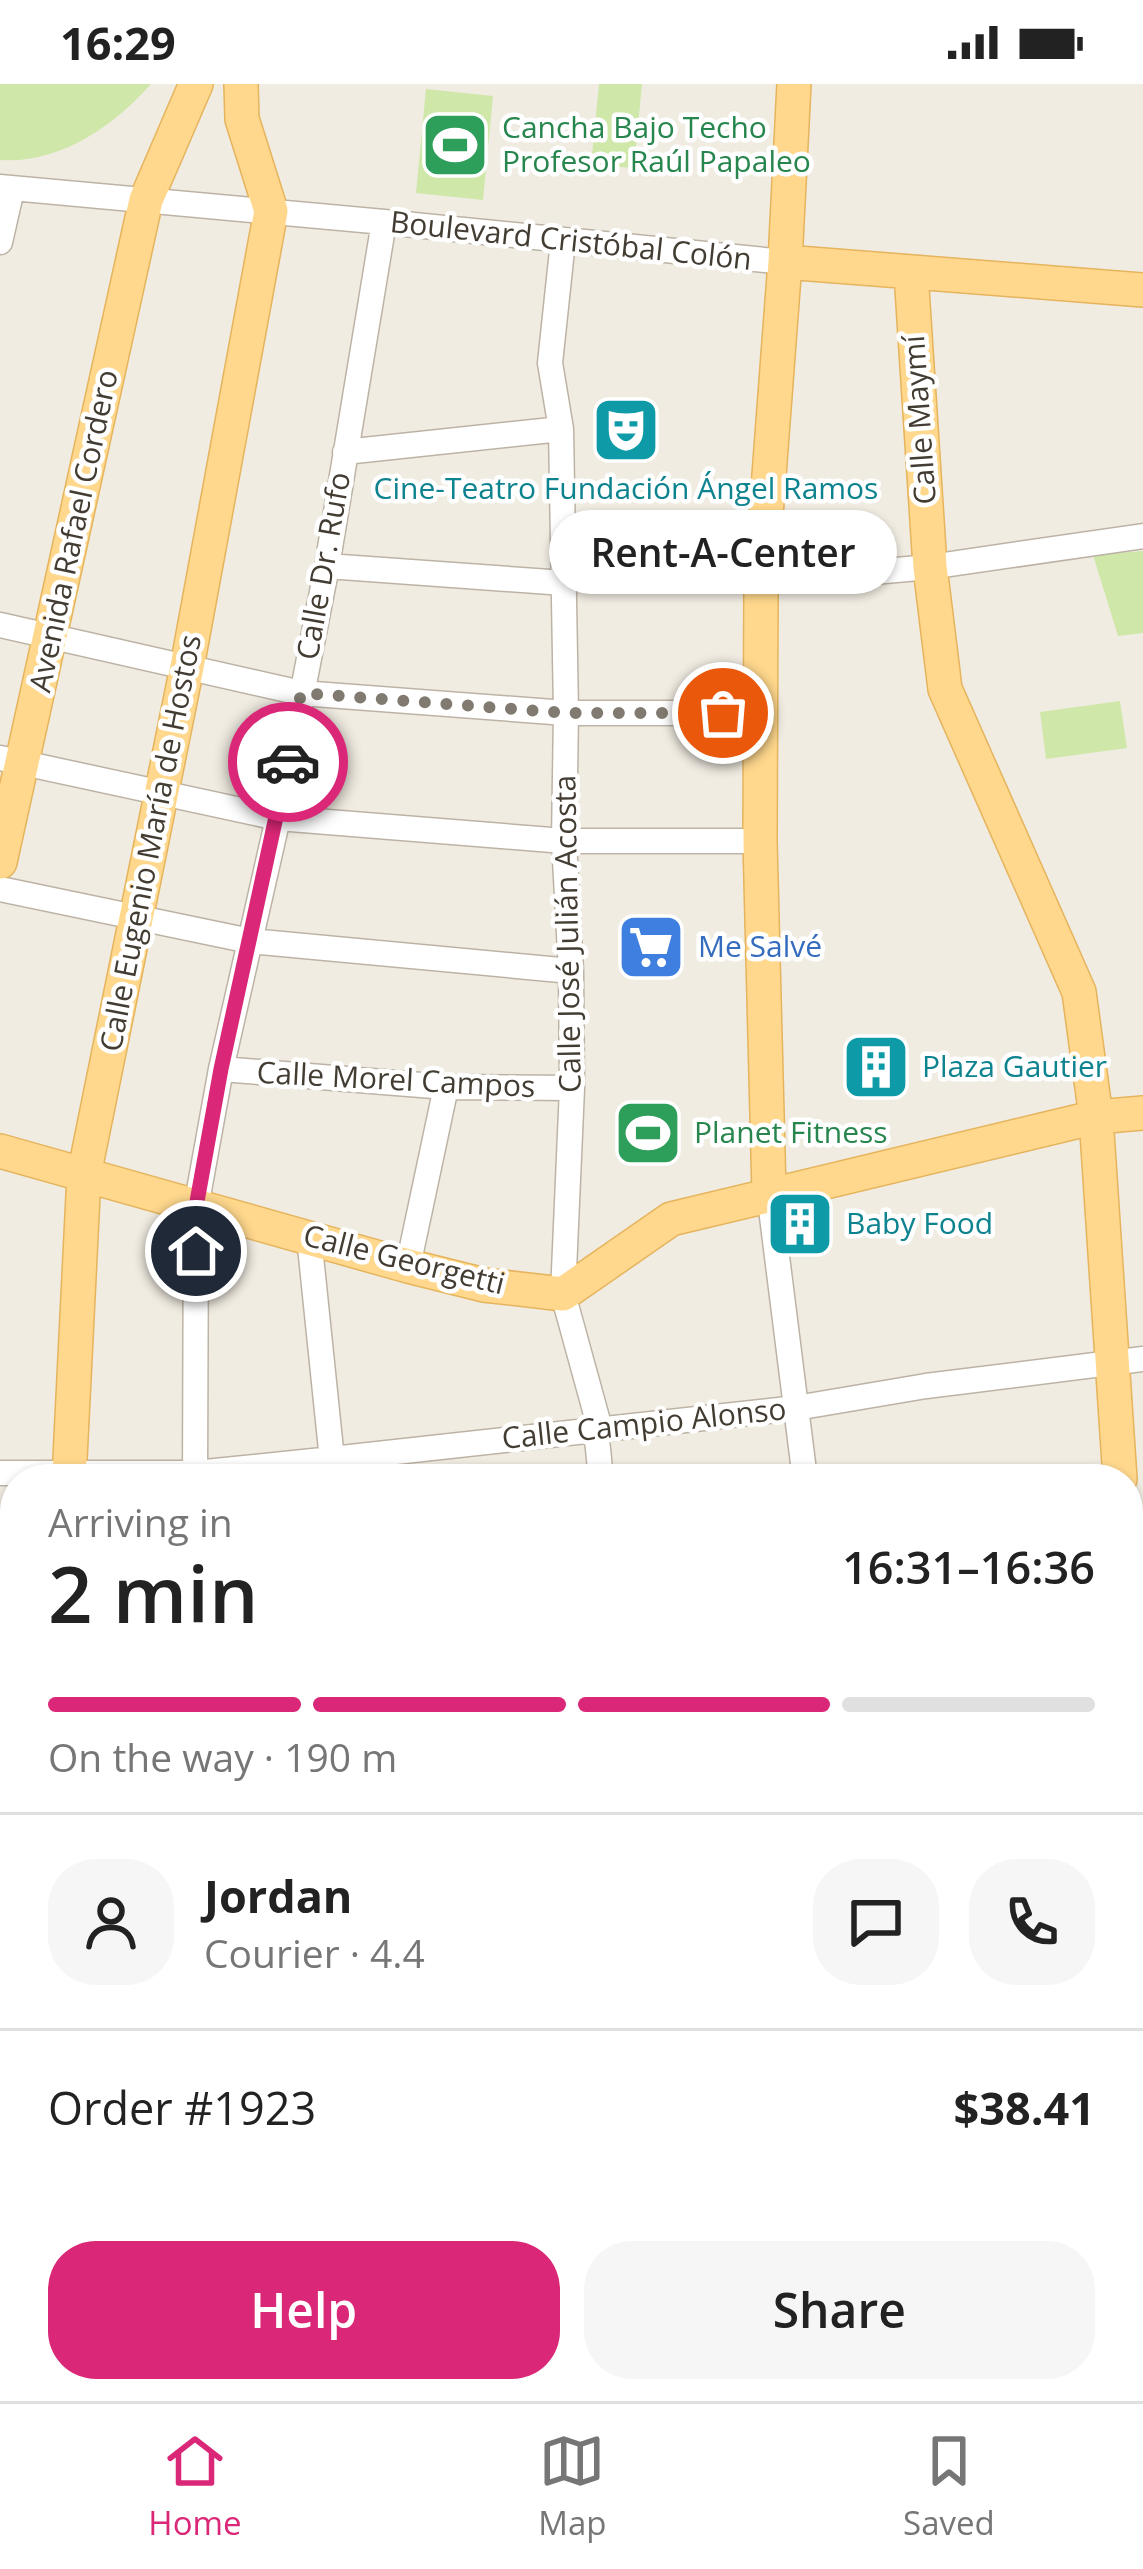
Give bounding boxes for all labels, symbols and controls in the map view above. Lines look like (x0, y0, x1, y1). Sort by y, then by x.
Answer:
text: 16:29 (60, 12, 176, 73)
place label: Cancha Bajo Techo Profesor Raúl Papaleo (502, 106, 811, 181)
sports icon: Cancha Bajo Techo Profesor Raúl Papaleo (420, 110, 490, 180)
street label: Boulevard Cristóbal Colón (388, 200, 754, 279)
street label: Calle Maymí (892, 333, 945, 506)
street label: Avenida Rafael Cordero (18, 366, 127, 696)
theatre icon: Cine-Teatro Fundación Ángel Ramos (591, 395, 661, 465)
place label: Cine-Teatro Fundación Ángel Ramos (374, 467, 878, 508)
street label: Calle Dr. Rufo (286, 469, 359, 663)
callout: Rent-A-Center (549, 509, 897, 593)
text: Rent-A-Center (590, 525, 856, 578)
street label: Calle Eugenio María de Hostos (89, 631, 210, 1055)
pin (672, 662, 774, 764)
icon: bag (690, 680, 756, 746)
courier (228, 702, 348, 822)
icon: car (255, 729, 321, 795)
street label: Calle José Julián Acosta (543, 775, 590, 1093)
supermarket icon: Me Salvé (616, 912, 686, 982)
place label: Me Salvé (698, 925, 822, 966)
building icon: Plaza Gautier (841, 1032, 911, 1102)
place label: Plaza Gautier (922, 1045, 1107, 1086)
street label: Calle Morel Campos (256, 1051, 536, 1106)
sports icon: Planet Fitness (613, 1098, 683, 1168)
place label: Planet Fitness (694, 1111, 888, 1152)
building icon: Baby Food (765, 1189, 835, 1259)
pin (145, 1200, 247, 1302)
place label: Baby Food (846, 1202, 993, 1243)
street label: Calle Georgetti (299, 1214, 509, 1303)
icon: home (163, 1218, 229, 1284)
street label: Calle Campio Alonso (500, 1387, 788, 1458)
text: Arriving in (48, 1495, 233, 1548)
text: 16:31–16:36 (842, 1536, 1095, 1597)
text: 2 min (48, 1540, 259, 1646)
text: On the way · 190 m (48, 1730, 397, 1783)
button: person (48, 1859, 174, 1985)
button: chat (813, 1859, 939, 1985)
button: phone (969, 1859, 1095, 1985)
text: Jordan (204, 1865, 352, 1926)
text: Courier · 4.4 (204, 1926, 425, 1979)
text: Order #1923 (48, 2077, 316, 2138)
text: $38.41 (954, 2077, 1095, 2138)
button: Help (48, 2241, 560, 2379)
button: Share (584, 2241, 1095, 2379)
tab: Home (148, 2428, 242, 2545)
tab: Map (538, 2428, 606, 2545)
tab: Saved (903, 2428, 995, 2545)

